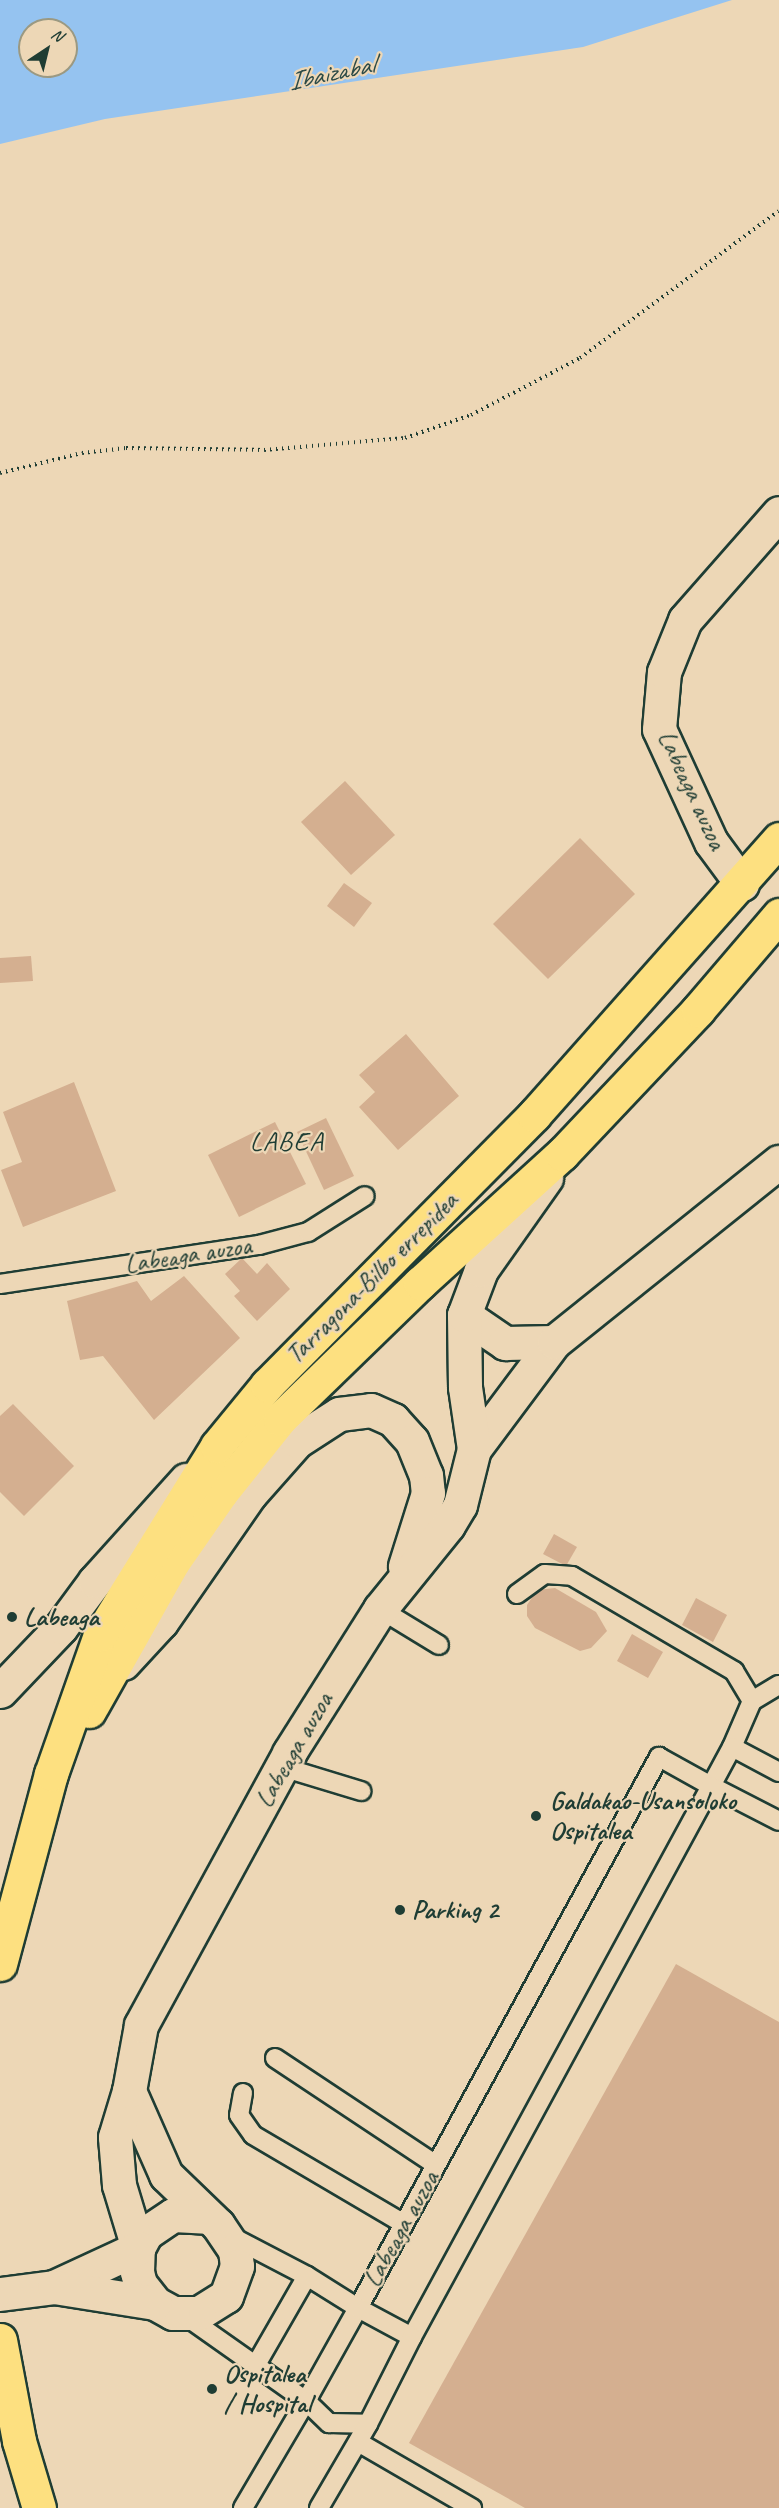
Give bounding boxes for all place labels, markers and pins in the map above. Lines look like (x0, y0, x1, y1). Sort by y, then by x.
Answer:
place label: Labeaga (24, 1601, 99, 1633)
marker: Labeaga (5, 1610, 19, 1624)
place label: Galdakao-Usansoloko Ospitalea (550, 1785, 736, 1846)
marker: Galdakao-Usansoloko Ospitalea (527, 1807, 545, 1825)
place label: Parking 2 (412, 1894, 498, 1926)
marker: Parking 2 (393, 1903, 407, 1917)
place label: Ospitalea / Hospital (224, 2358, 311, 2420)
marker: Ospitalea / Hospital (205, 2382, 219, 2396)

